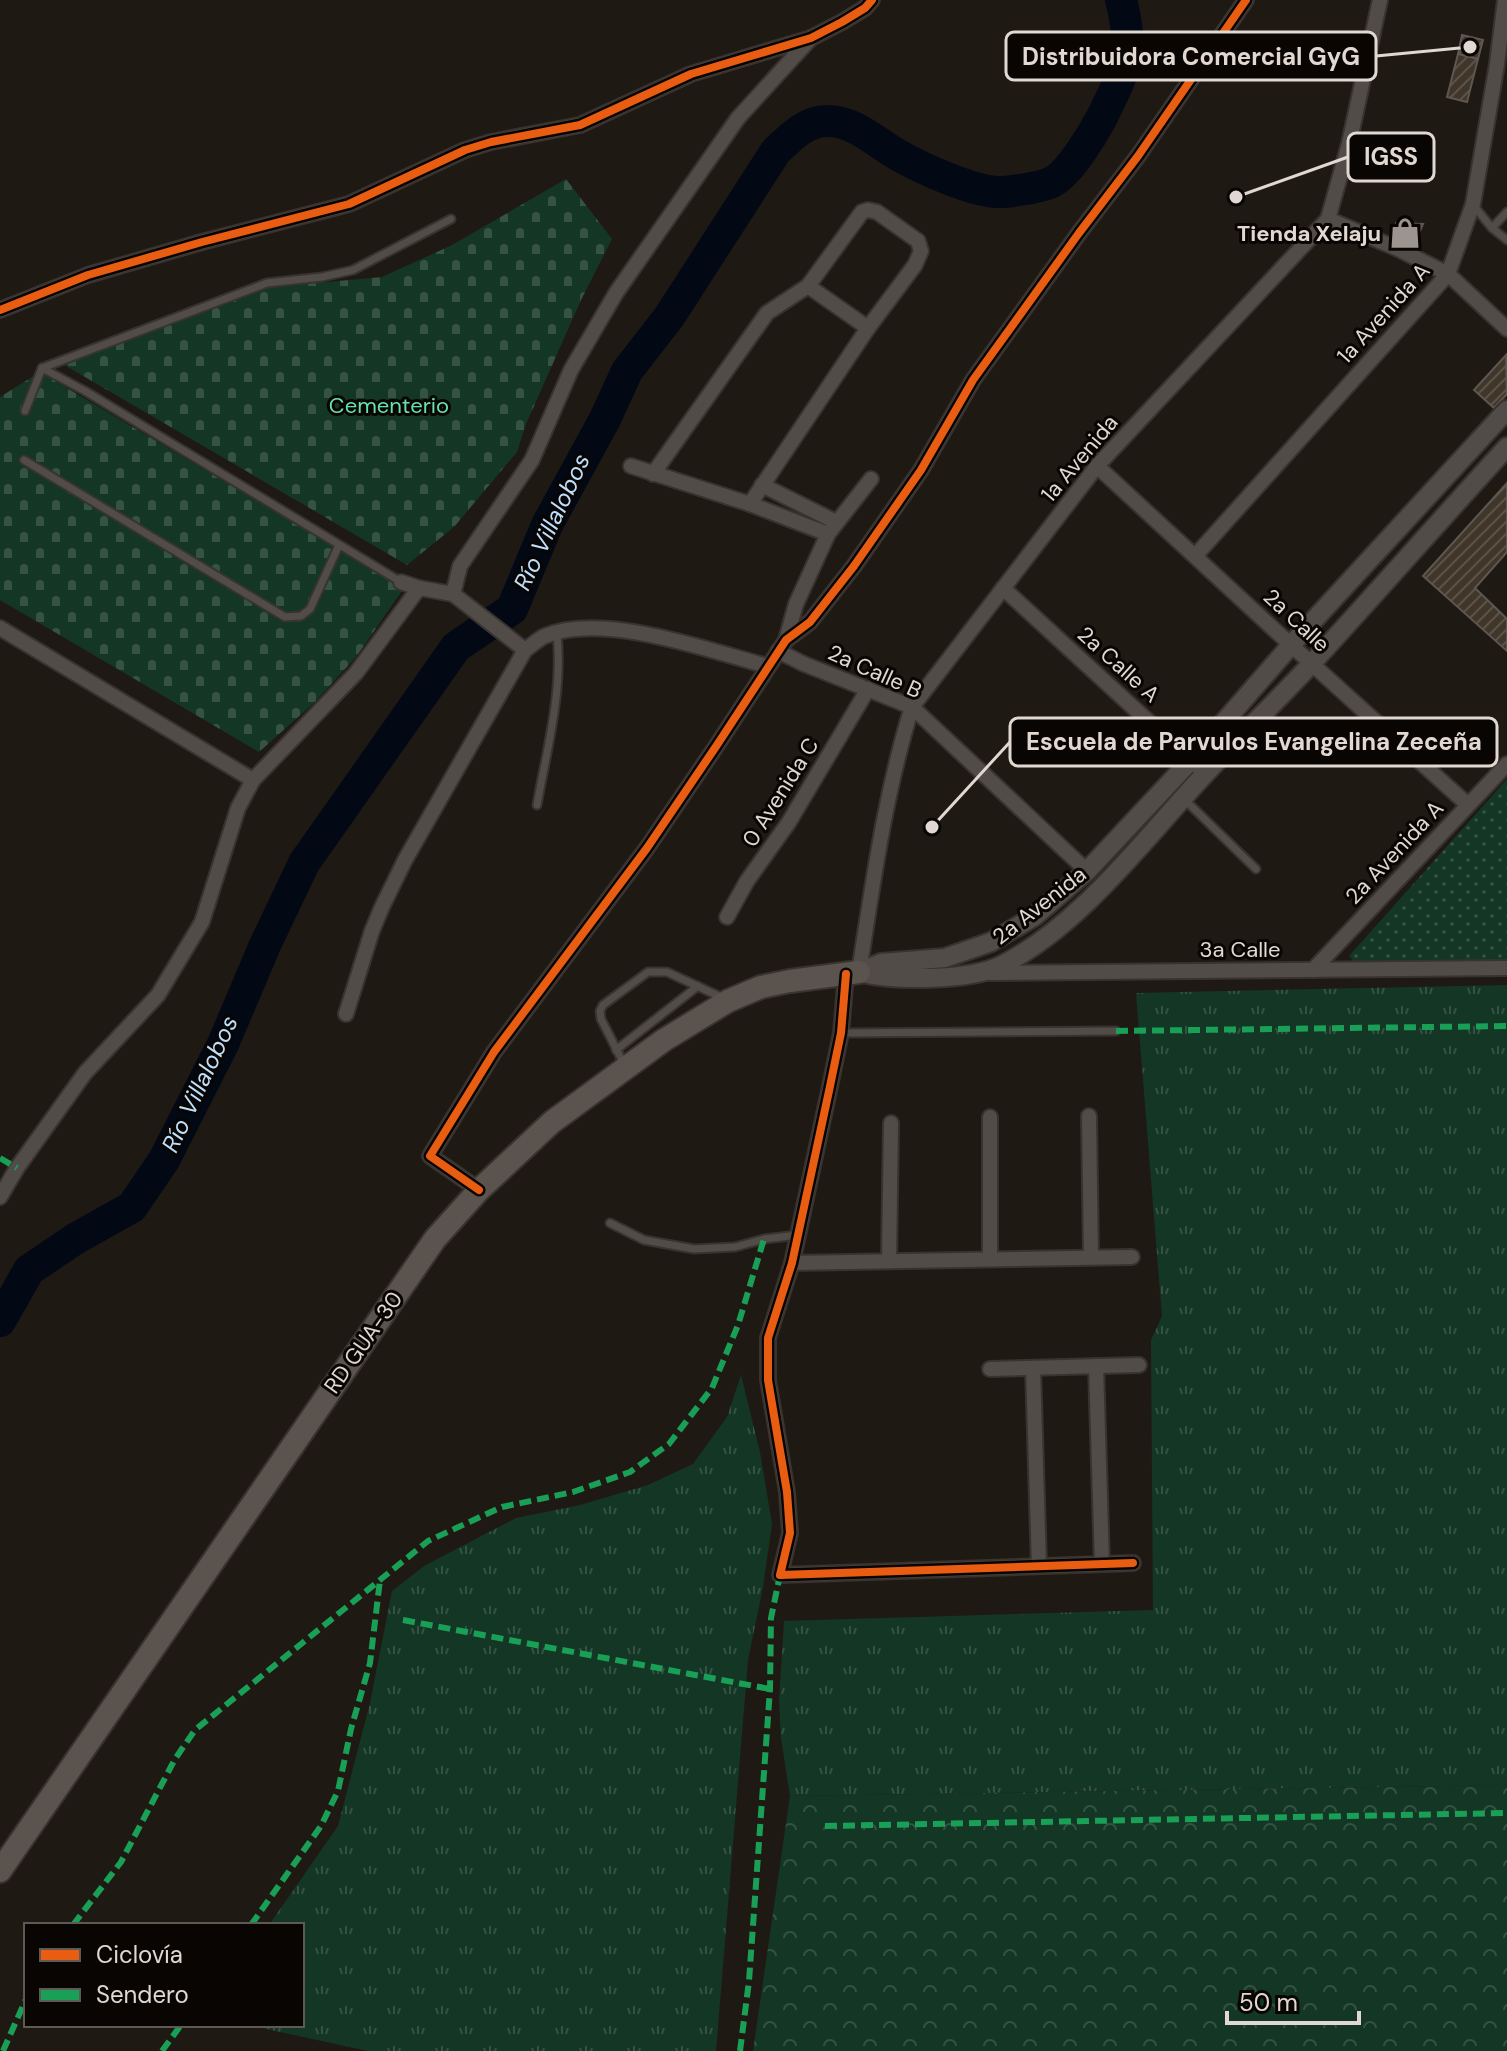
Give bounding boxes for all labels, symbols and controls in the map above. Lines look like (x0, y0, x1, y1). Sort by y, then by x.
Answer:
callout: Distribuidora Comercial GyG (1006, 32, 1376, 80)
text: Distribuidora Comercial GyG (1022, 41, 1360, 72)
callout: IGSS (1348, 133, 1434, 181)
text: IGSS (1364, 141, 1418, 172)
shop icon: Tienda Xelaju (1388, 216, 1422, 250)
place label: Tienda Xelaju (1237, 219, 1381, 248)
street label: 1a Avenida A (1330, 257, 1436, 370)
park label: Cementerio (329, 391, 449, 420)
street label: 1a Avenida (1034, 409, 1124, 508)
water label: Río Villalobos (506, 448, 597, 595)
street label: 2a Calle (1257, 582, 1336, 658)
street label: 2a Calle A (1071, 620, 1166, 709)
street label: 2a Calle B (823, 638, 926, 705)
callout: Escuela de Parvulos Evangelina Zeceña (1010, 718, 1497, 766)
text: Escuela de Parvulos Evangelina Zeceña (1026, 726, 1482, 757)
street label: 0 Avenida C (735, 732, 825, 852)
street label: 2a Avenida A (1339, 794, 1450, 910)
street label: 2a Avenida (987, 860, 1092, 951)
street label: 3a Calle (1200, 935, 1280, 964)
water label: Río Villalobos (154, 1010, 245, 1157)
street label: RD GUA-30 (318, 1285, 409, 1399)
legend (24, 1923, 304, 2027)
text: Ciclovía (96, 1939, 183, 1970)
scale bar (1227, 1975, 1359, 2025)
text: Sendero (96, 1979, 189, 2010)
text: 50 m (1239, 1987, 1298, 2018)

